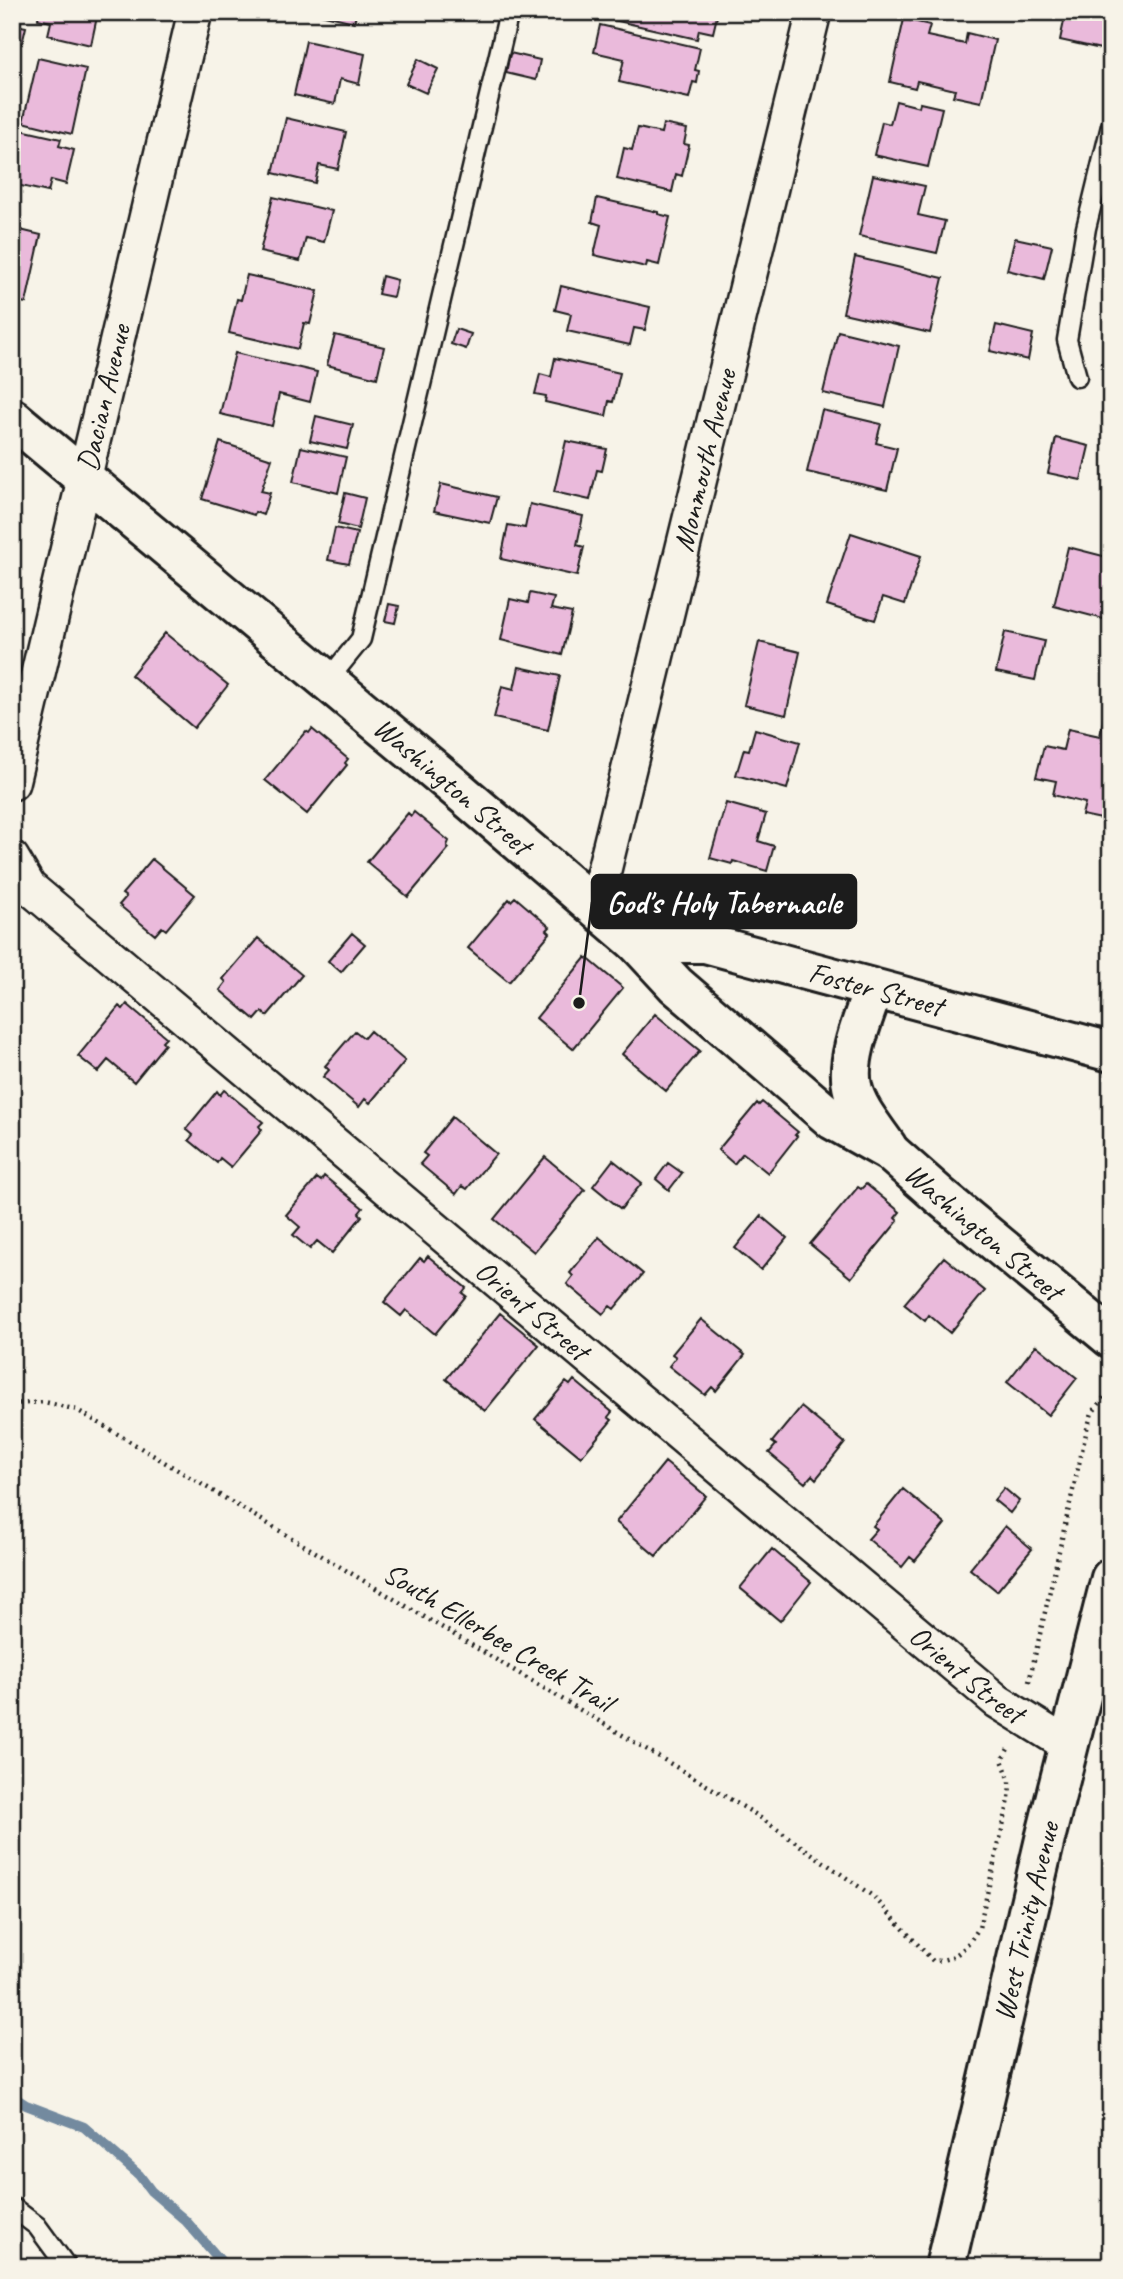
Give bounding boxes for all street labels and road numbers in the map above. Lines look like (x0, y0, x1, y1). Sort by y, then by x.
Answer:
street label: Dacian Avenue (68, 319, 140, 475)
street label: Monmouth Avenue (664, 363, 745, 555)
street label: Washington Street (366, 709, 542, 866)
street label: Foster Street (805, 953, 951, 1026)
street label: Washington Street (897, 1155, 1074, 1312)
street label: Orient Street (467, 1251, 600, 1371)
street label: South Ellerbee Creek Trail (376, 1553, 624, 1723)
street label: Orient Street (901, 1616, 1034, 1734)
street label: West Trinity Avenue (984, 1816, 1068, 2024)

